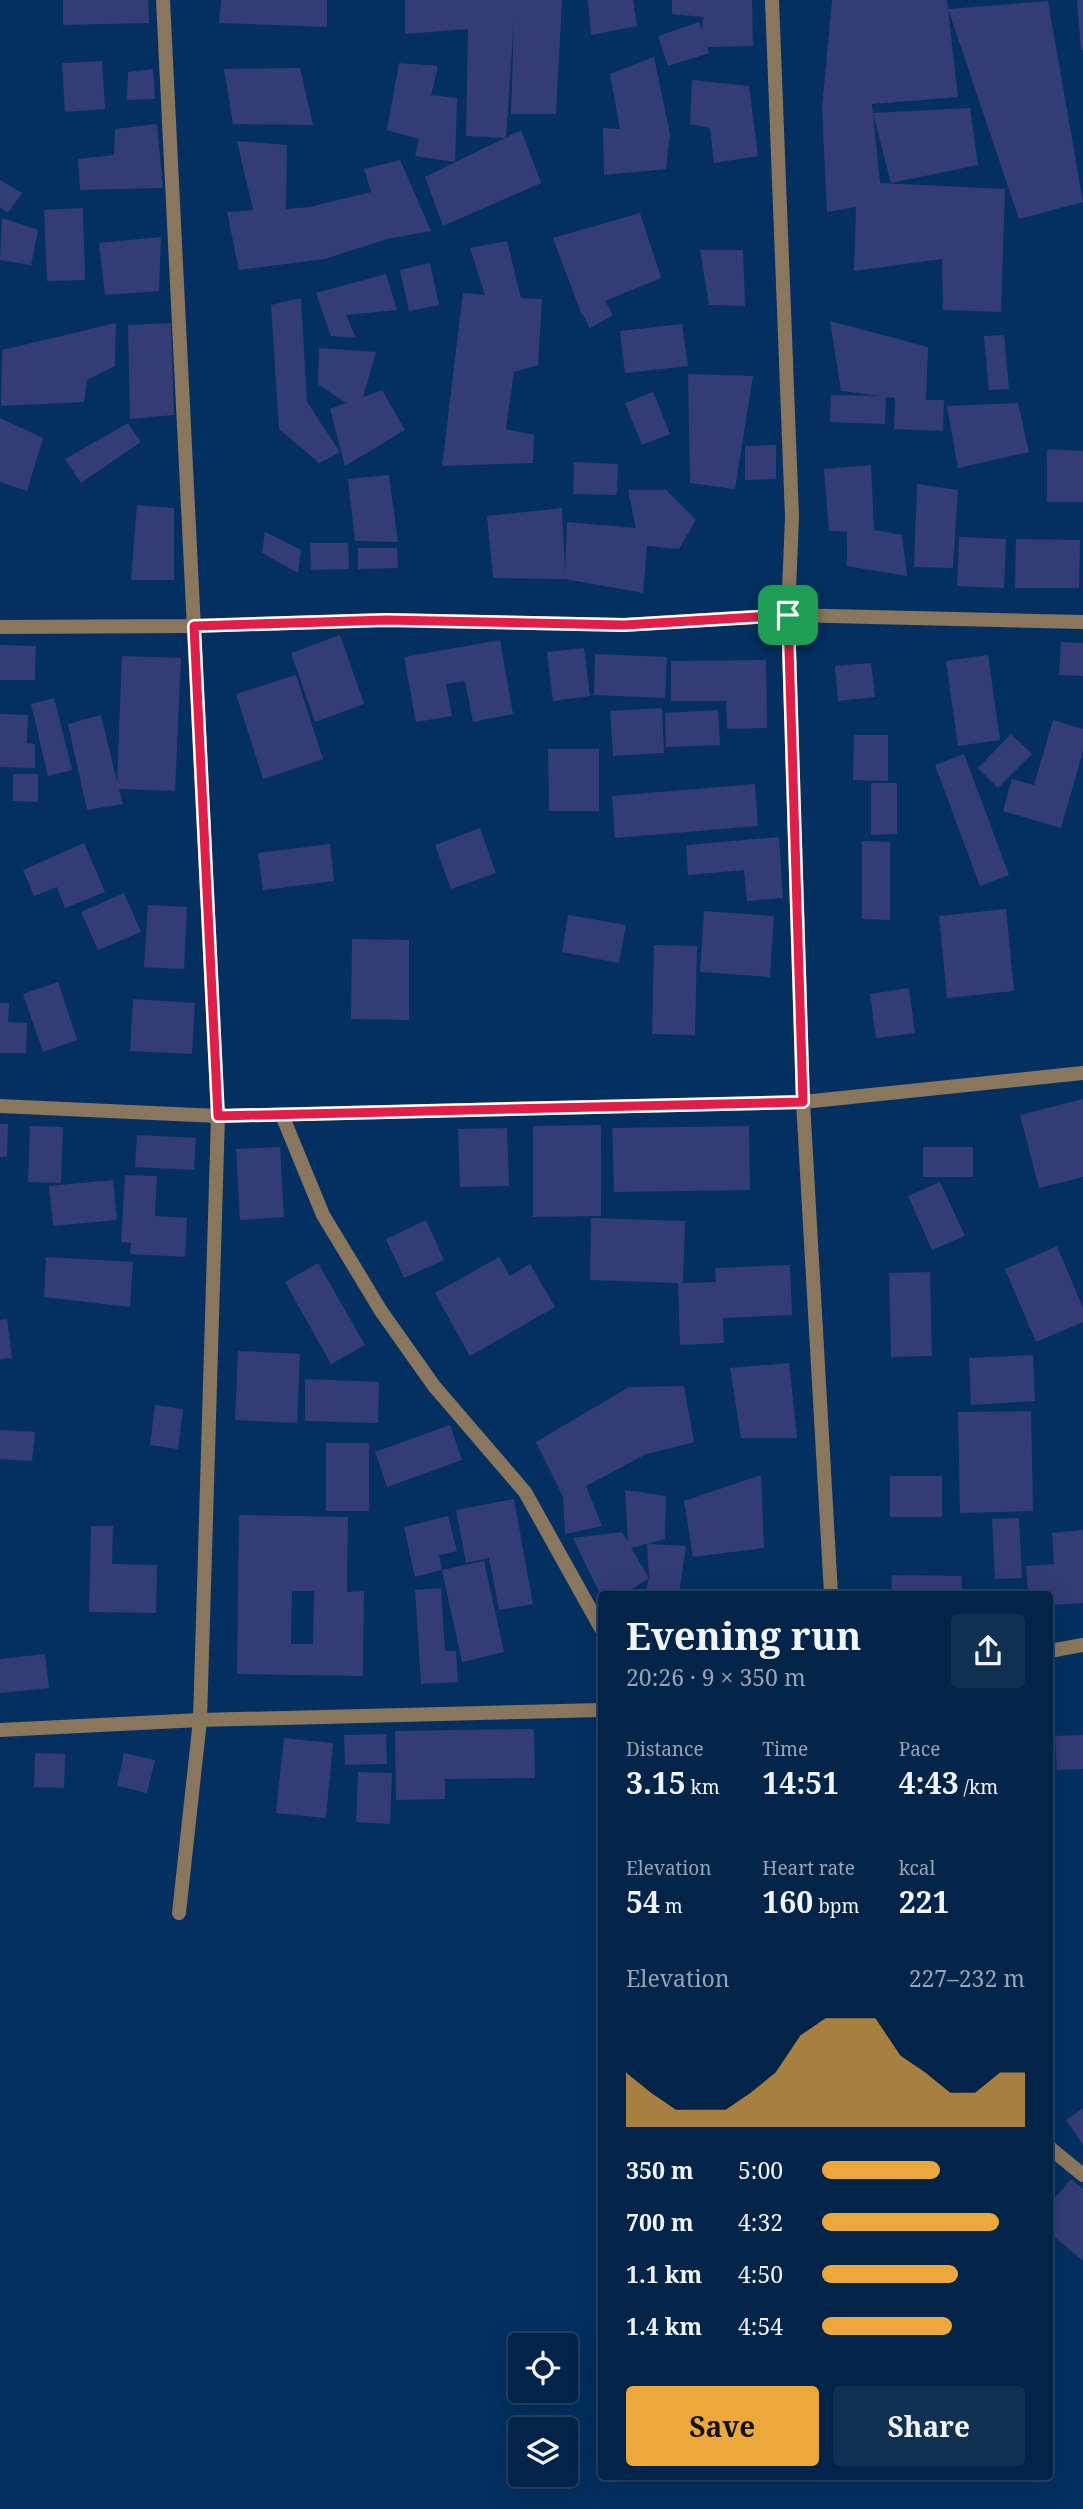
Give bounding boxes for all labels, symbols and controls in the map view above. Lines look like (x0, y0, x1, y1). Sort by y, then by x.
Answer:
pin (758, 585, 818, 645)
icon: arrive (769, 596, 807, 634)
text: Evening run (626, 1609, 861, 1661)
button: share (951, 1614, 1025, 1688)
text: 20:26 · 9 × 350 m (626, 1661, 806, 1693)
text: Distance (626, 1736, 704, 1762)
text: Time (762, 1736, 808, 1762)
text: Pace (899, 1736, 940, 1762)
text: 3.15 (626, 1762, 686, 1803)
text: 14:51 (762, 1762, 839, 1803)
text: 4:43 (899, 1762, 959, 1803)
text: km (686, 1774, 720, 1800)
text: /km (959, 1774, 998, 1800)
text: Elevation (626, 1855, 712, 1881)
text: Heart rate (762, 1855, 855, 1881)
text: kcal (899, 1855, 935, 1881)
text: 54 (626, 1881, 660, 1922)
text: 160 (762, 1881, 813, 1922)
text: 221 (899, 1881, 950, 1922)
text: m (660, 1893, 683, 1919)
text: bpm (813, 1893, 859, 1919)
text: Elevation (626, 1962, 730, 1994)
text: 227–232 m (909, 1962, 1025, 1994)
text: 350 m (626, 2154, 694, 2186)
text: 5:00 (738, 2154, 783, 2186)
text: 700 m (626, 2206, 694, 2238)
text: 4:32 (738, 2206, 783, 2238)
text: 1.1 km (626, 2258, 702, 2290)
text: 4:50 (738, 2258, 783, 2290)
text: 1.4 km (626, 2310, 702, 2342)
text: 4:54 (738, 2310, 783, 2342)
map controls (508, 2333, 578, 2487)
button: locate (508, 2333, 578, 2403)
button: Save (626, 2386, 819, 2466)
button: Share (833, 2386, 1025, 2466)
button: layers (508, 2417, 578, 2487)

